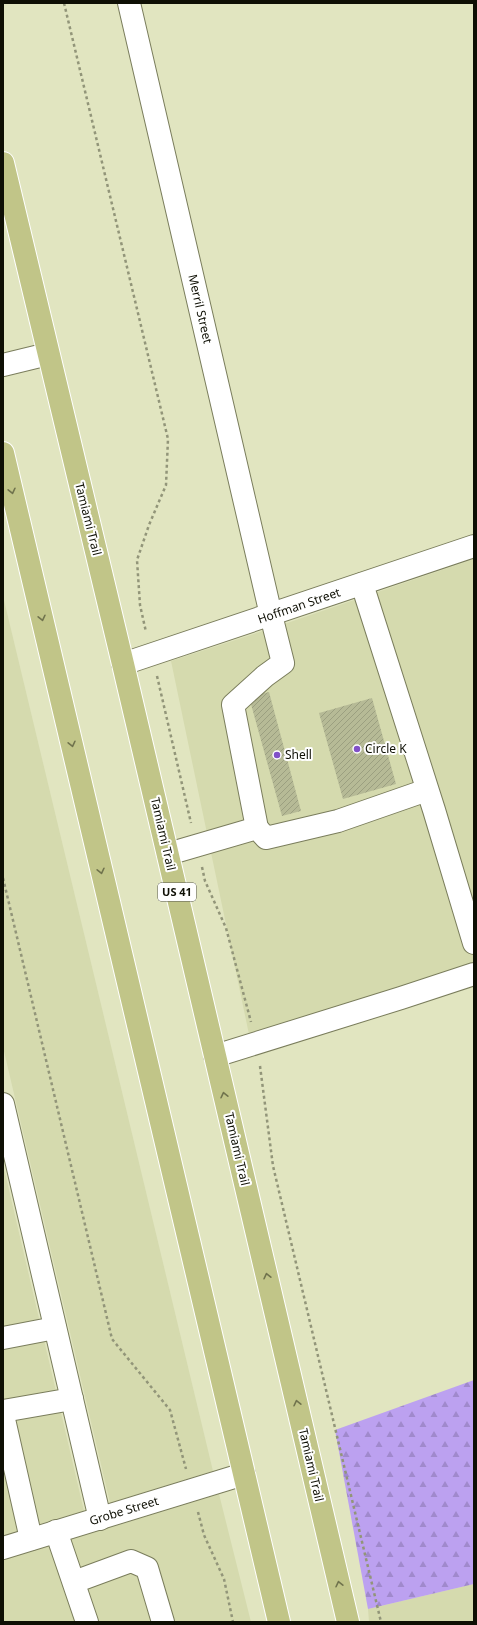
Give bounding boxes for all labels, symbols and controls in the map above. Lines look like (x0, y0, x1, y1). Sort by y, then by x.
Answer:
street label: Merril Street (184, 273, 217, 346)
street label: Tamiami Trail (71, 481, 106, 557)
one-way arrow (7, 487, 16, 494)
street label: Hoffman Street (255, 583, 343, 628)
one-way arrow (37, 615, 45, 621)
place label: Circle K (365, 740, 407, 757)
one-way arrow (67, 741, 75, 747)
marker: Circle K (352, 744, 362, 754)
place label: Shell (285, 746, 312, 763)
marker: Shell (272, 750, 282, 760)
street label: Tamiami Trail (147, 796, 180, 872)
one-way arrow (97, 868, 105, 874)
road number: US 41 (158, 883, 196, 901)
one-way arrow (221, 1092, 229, 1098)
street label: Tamiami Trail (221, 1111, 254, 1187)
one-way arrow (263, 1273, 272, 1280)
one-way arrow (293, 1400, 301, 1406)
street label: Tamiami Trail (295, 1427, 328, 1503)
street label: Grobe Street (87, 1492, 161, 1529)
one-way arrow (335, 1581, 343, 1587)

